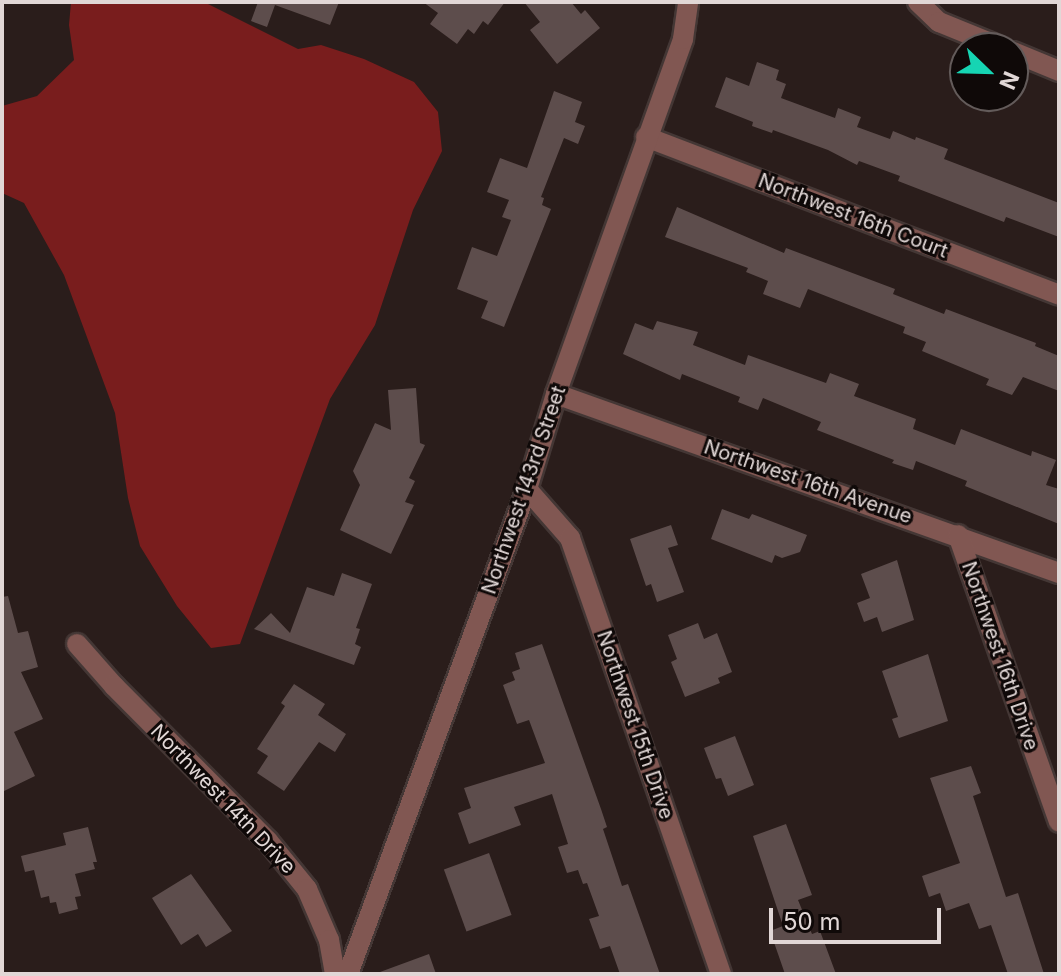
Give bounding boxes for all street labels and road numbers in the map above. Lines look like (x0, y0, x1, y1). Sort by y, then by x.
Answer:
street label: Northwest 16th Court (755, 169, 951, 263)
street label: Northwest 143rd Street (477, 383, 571, 597)
street label: Northwest 16th Avenue (701, 435, 915, 529)
street label: Northwest 16th Drive (956, 559, 1044, 753)
street label: Northwest 15th Drive (591, 628, 679, 822)
street label: Northwest 14th Drive (145, 719, 301, 879)

